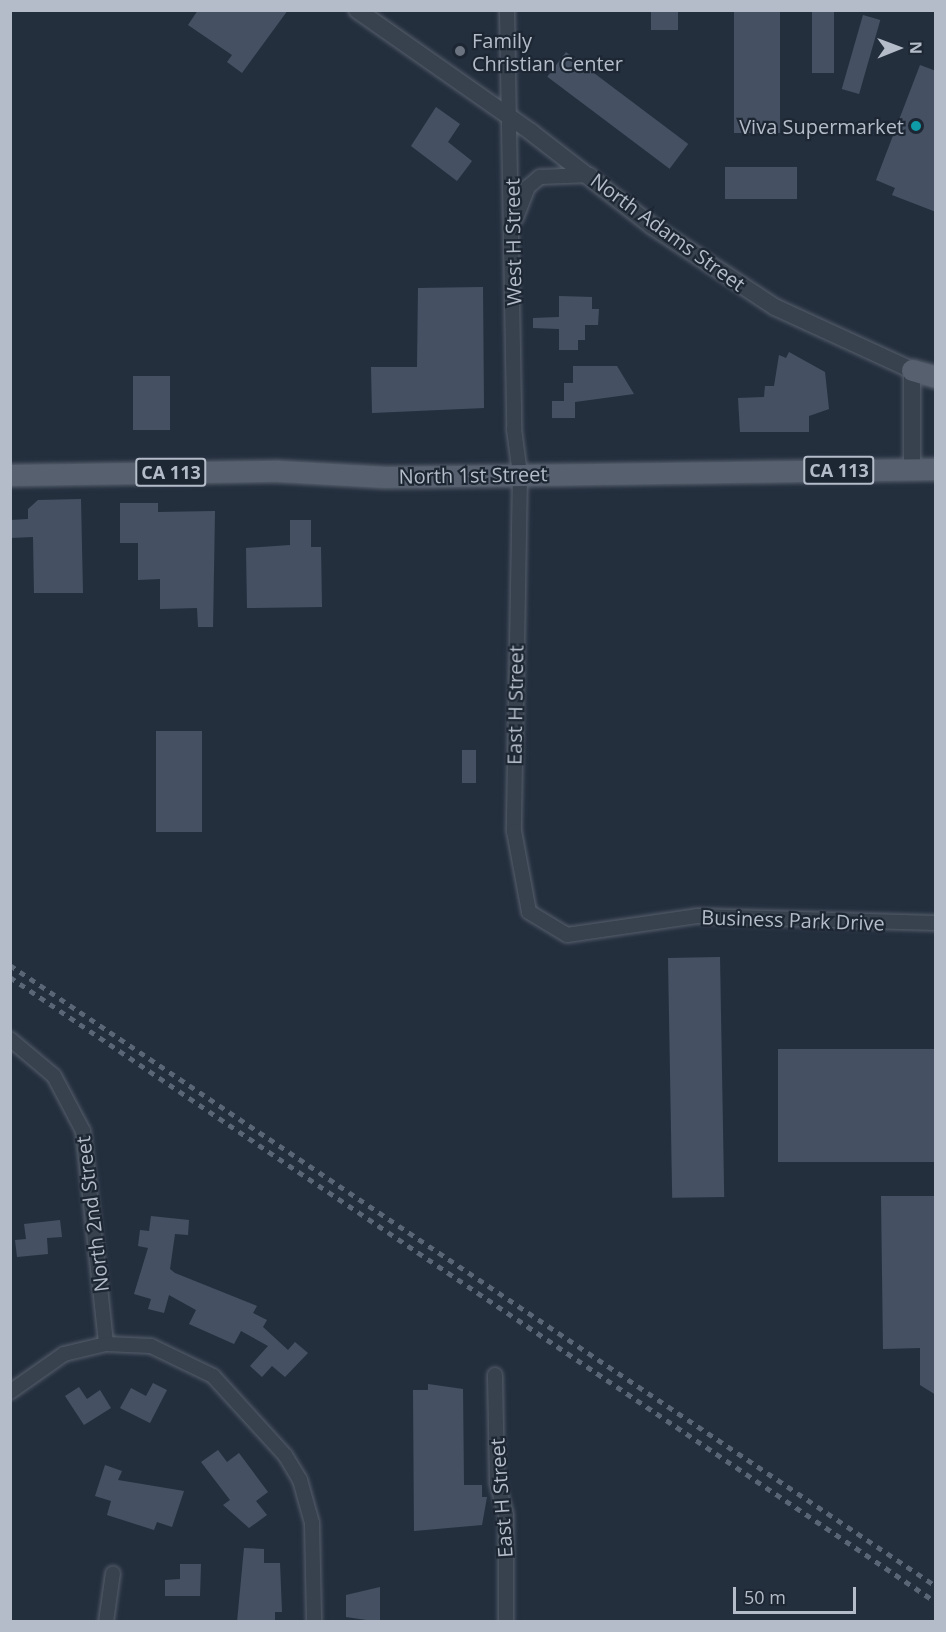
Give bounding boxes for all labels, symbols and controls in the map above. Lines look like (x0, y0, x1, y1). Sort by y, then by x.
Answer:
north arrow (868, 18, 928, 78)
place label: Family Christian Center (472, 28, 623, 75)
text: N (905, 41, 927, 54)
marker: Family Christian Center (453, 44, 467, 58)
place label: Viva Supermarket (739, 114, 904, 138)
marker: Viva Supermarket (909, 119, 923, 133)
street label: North Adams Street (586, 168, 750, 296)
street label: West H Street (500, 178, 526, 306)
road number: CA 113 (803, 455, 875, 485)
road number: CA 113 (135, 457, 207, 487)
street label: North 1st Street (398, 462, 548, 488)
street label: East H Street (502, 645, 528, 765)
street label: Business Park Drive (701, 905, 885, 935)
street label: North 2nd Street (71, 1135, 113, 1293)
street label: East H Street (485, 1437, 517, 1559)
scale bar (736, 1575, 859, 1613)
text: 50 m (744, 1585, 786, 1609)

